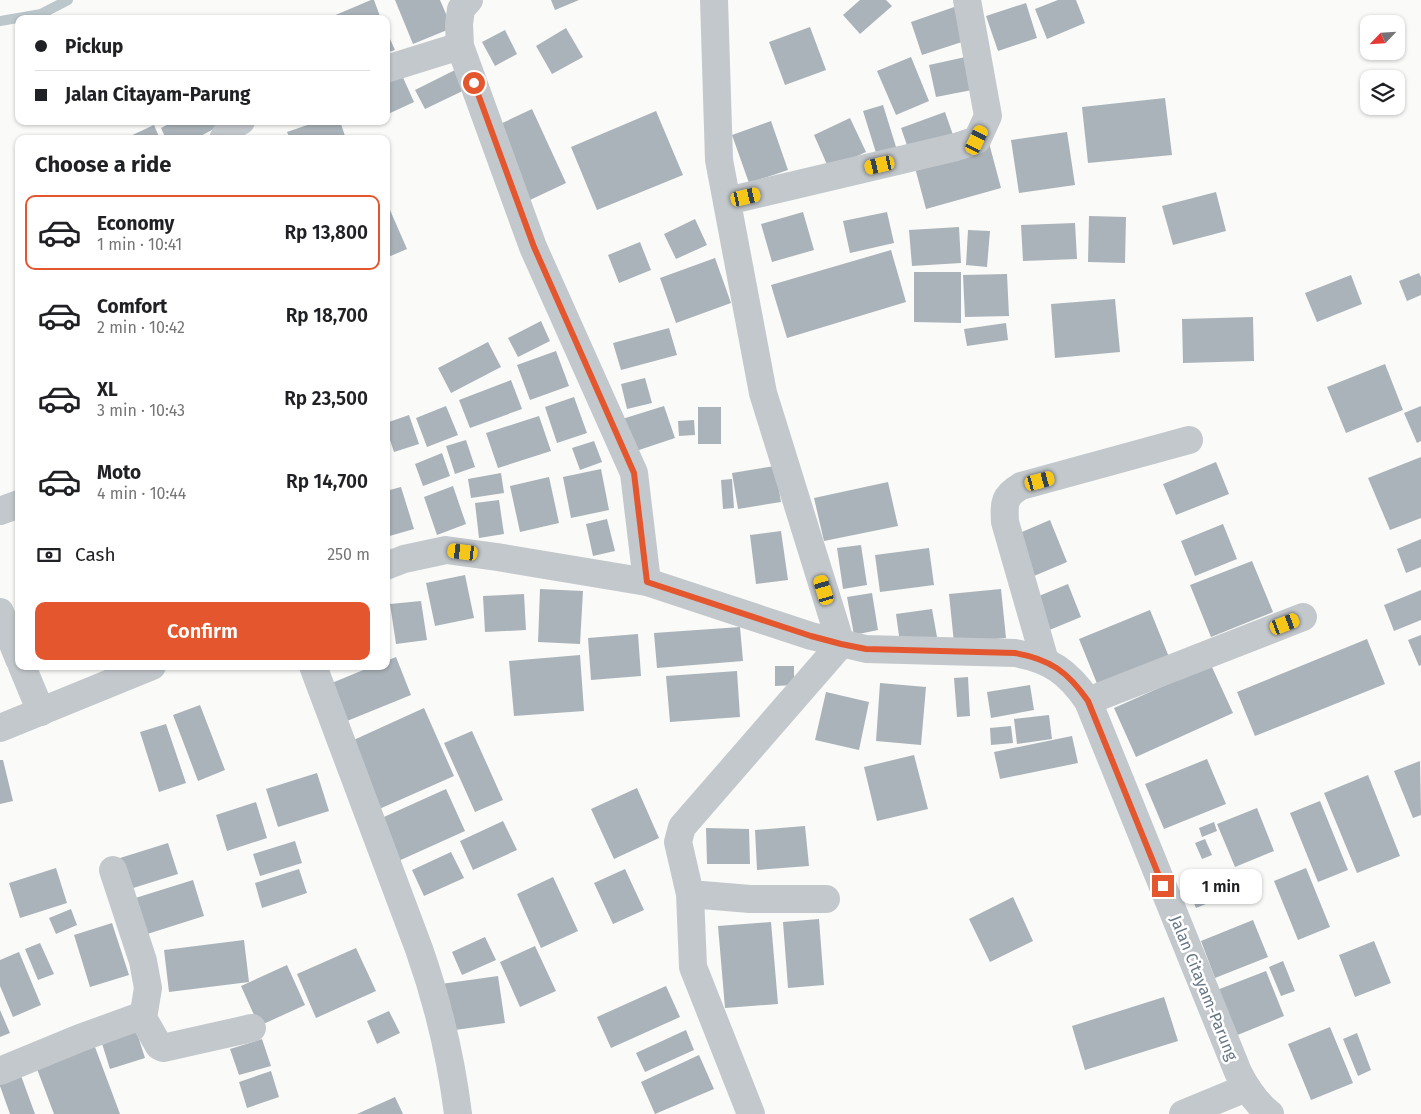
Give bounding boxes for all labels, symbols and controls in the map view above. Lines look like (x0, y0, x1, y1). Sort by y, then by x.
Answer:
north arrow (1360, 15, 1405, 60)
map controls (1360, 15, 1405, 115)
text: Pickup (65, 35, 123, 58)
button: layers (1360, 70, 1405, 115)
route start (463, 72, 485, 94)
text: Jalan Citayam-Parung (65, 83, 251, 106)
car (963, 123, 990, 157)
text: Choose a ride (35, 151, 171, 178)
car (863, 154, 896, 176)
car (729, 186, 762, 208)
icon: car (37, 210, 82, 255)
text: Economy (97, 212, 174, 235)
text: Rp 13,800 (284, 221, 368, 244)
text: 1 min · 10:41 (97, 235, 182, 254)
icon: car (37, 293, 82, 338)
text: Comfort (97, 295, 167, 318)
text: Rp 18,700 (286, 304, 368, 327)
text: 2 min · 10:42 (97, 318, 185, 337)
icon: car (37, 376, 82, 421)
text: XL (97, 378, 118, 401)
text: Rp 23,500 (284, 387, 368, 410)
text: 3 min · 10:43 (97, 401, 185, 420)
icon: car (37, 459, 82, 504)
text: Moto (97, 461, 141, 484)
text: Rp 14,700 (286, 470, 368, 493)
car (1023, 470, 1056, 492)
text: 4 min · 10:44 (97, 484, 186, 503)
icon: cash (35, 541, 63, 569)
text: Cash (75, 543, 116, 566)
car (447, 543, 478, 561)
text: 250 m (327, 545, 370, 564)
car (812, 573, 835, 607)
button: Confirm (35, 602, 370, 660)
car (1268, 612, 1301, 636)
callout: 1 min (1180, 868, 1263, 904)
route end (1152, 875, 1174, 897)
text: 1 min (1202, 877, 1240, 896)
street label: Jalan Citayam-Parung (1166, 913, 1242, 1064)

